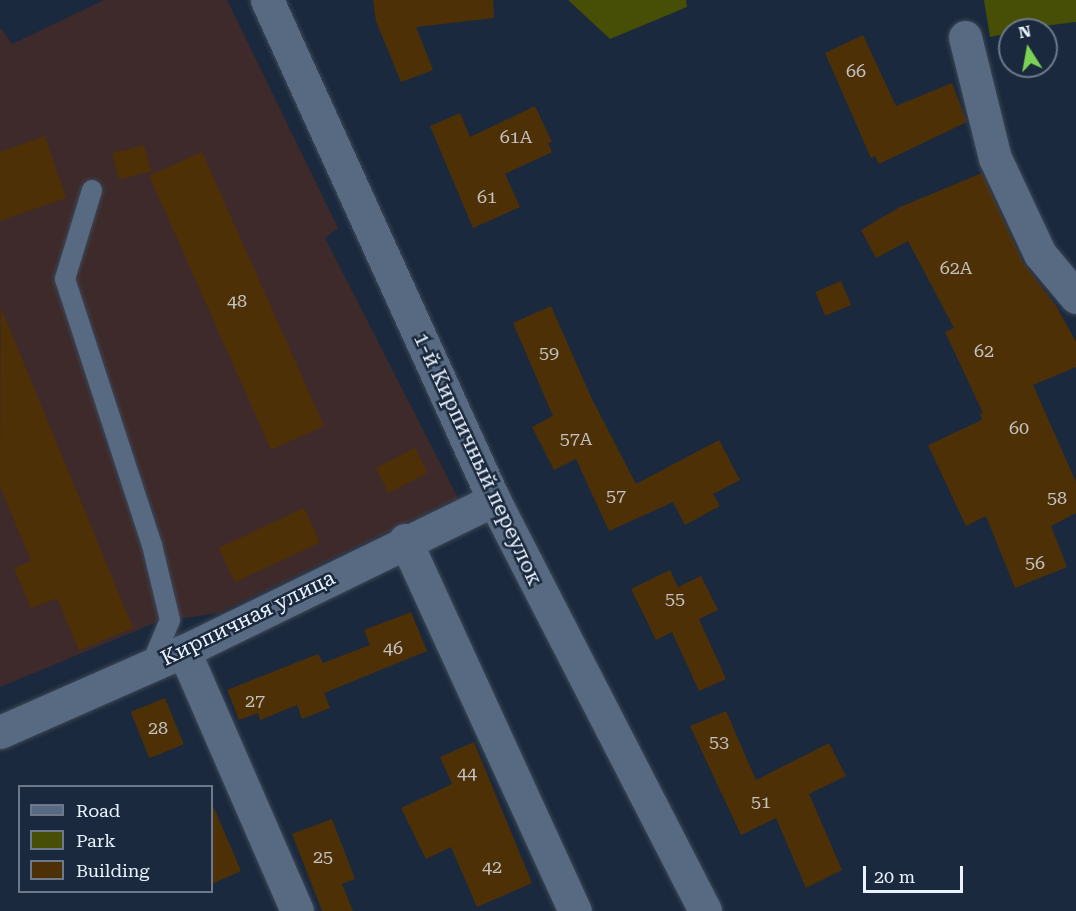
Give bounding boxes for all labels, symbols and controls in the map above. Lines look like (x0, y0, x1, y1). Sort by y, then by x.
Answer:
north arrow (998, 18, 1058, 78)
text: N (1017, 21, 1033, 42)
house number: 66 (846, 60, 866, 82)
house number: 61А (500, 126, 532, 148)
house number: 61 (477, 186, 497, 208)
house number: 62А (940, 257, 972, 279)
house number: 48 (227, 290, 247, 312)
street label: 1-й Кирпичный переулок (408, 329, 548, 589)
house number: 62 (974, 340, 994, 362)
house number: 59 (539, 342, 559, 364)
house number: 60 (1009, 417, 1029, 439)
house number: 57А (560, 428, 592, 450)
house number: 57 (606, 485, 626, 507)
house number: 58 (1047, 487, 1067, 509)
house number: 56 (1025, 552, 1045, 574)
street label: Кирпичная улица (157, 565, 339, 671)
house number: 55 (665, 588, 685, 610)
house number: 46 (383, 637, 403, 659)
house number: 27 (245, 690, 265, 712)
house number: 28 (148, 717, 168, 739)
house number: 53 (709, 731, 729, 753)
house number: 44 (457, 762, 477, 784)
legend (18, 785, 213, 893)
house number: 51 (751, 791, 771, 813)
text: Road (76, 800, 120, 821)
text: Park (76, 830, 116, 851)
house number: 25 (313, 846, 333, 868)
scale bar (866, 854, 966, 892)
house number: 42 (482, 856, 502, 878)
text: Building (76, 860, 150, 881)
text: 20 m (874, 866, 915, 887)

